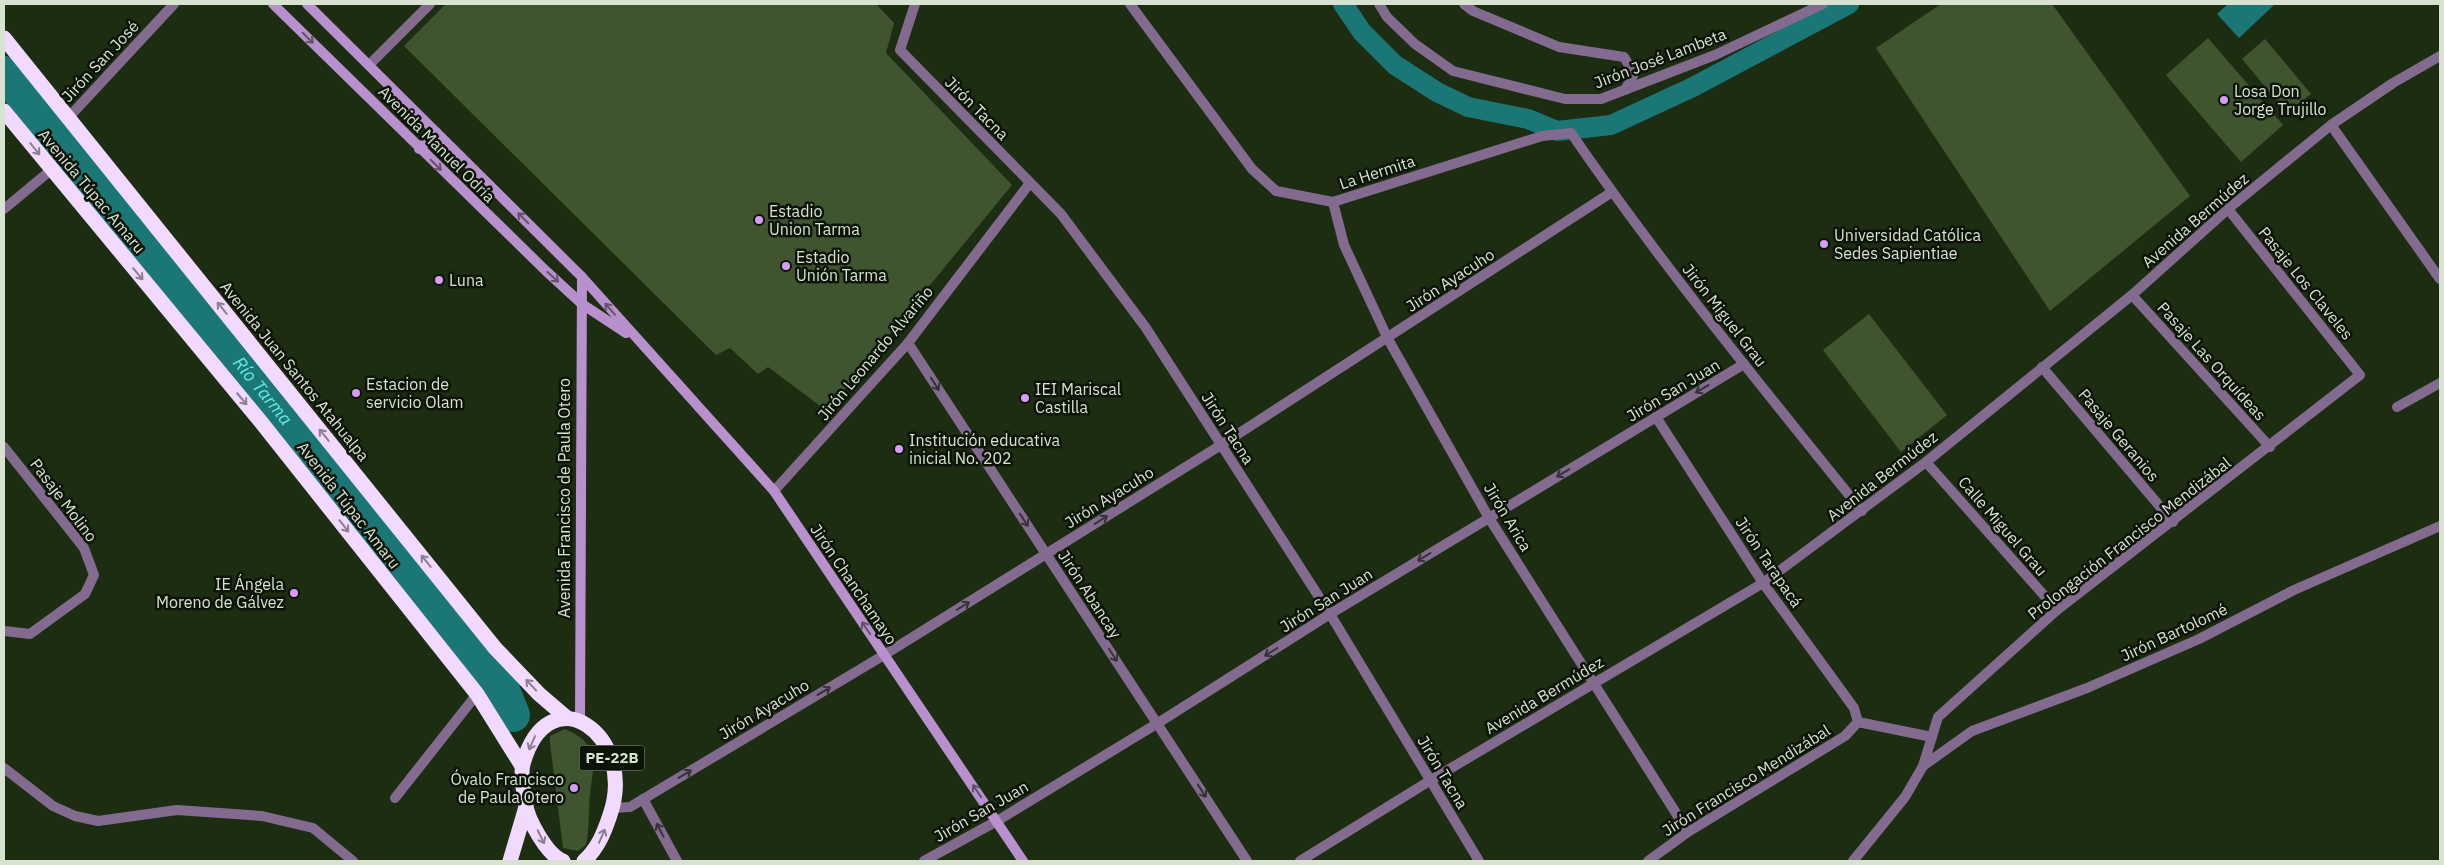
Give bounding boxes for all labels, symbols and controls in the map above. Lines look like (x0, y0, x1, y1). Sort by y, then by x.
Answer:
street label: Jirón San José (57, 16, 143, 106)
street label: Jirón José Lambeta (1591, 23, 1729, 92)
one-way arrow (302, 32, 314, 44)
street label: Jirón Tacna (941, 72, 1013, 144)
street label: Avenida Manuel Odría (374, 81, 500, 207)
place label: Losa Don Jorge Trujillo (2234, 81, 2327, 119)
marker: Losa Don Jorge Trujillo (2218, 94, 2230, 106)
street label: Avenida Túpac Amaru (34, 125, 150, 257)
one-way arrow (29, 142, 40, 155)
street label: La Hermita (1337, 150, 1418, 194)
one-way arrow (429, 159, 442, 171)
street label: Avenida Bermúdez (2138, 168, 2252, 272)
place label: Estadio Union Tarma (769, 201, 860, 239)
one-way arrow (516, 212, 529, 224)
marker: Estadio Union Tarma (753, 214, 765, 226)
street label: Pasaje Los Claveles (2254, 222, 2358, 344)
place label: Universidad Católica Sedes Sapientiae (1834, 225, 1981, 263)
marker: Universidad Católica Sedes Sapientiae (1818, 238, 1830, 250)
street label: Jirón Ayacuho (1402, 244, 1498, 316)
place label: Estadio Unión Tarma (796, 247, 887, 285)
street label: Jirón Miguel Grau (1678, 259, 1772, 371)
marker: Estadio Unión Tarma (780, 260, 792, 272)
one-way arrow (133, 267, 144, 280)
place label: Luna (449, 270, 484, 290)
one-way arrow (546, 272, 559, 283)
marker: Luna (433, 274, 445, 286)
street label: Avenida Juan Santos Atahualpa (216, 277, 374, 465)
street label: Jirón Leonardo Alvariño (813, 282, 937, 424)
street label: Pasaje Las Orquídeas (2153, 297, 2271, 425)
one-way arrow (217, 302, 228, 315)
one-way arrow (605, 303, 616, 316)
water label: Río Tarma (228, 352, 298, 430)
street label: Jirón San Juan (1623, 354, 1723, 426)
place label: Estacion de servicio Olam (366, 374, 463, 412)
one-way arrow (930, 376, 940, 390)
street label: Avenida Francisco de Paula Otero (554, 378, 574, 618)
place label: IEI Mariscal Castilla (1035, 379, 1121, 417)
street label: Pasaje Geranios (2074, 384, 2164, 486)
one-way arrow (1696, 385, 1710, 395)
marker: Estacion de servicio Olam (350, 387, 362, 399)
street label: Jirón Tacna (1197, 388, 1259, 468)
one-way arrow (236, 392, 247, 405)
marker: IEI Mariscal Castilla (1019, 392, 1031, 404)
street label: Avenida Bermúdez (1823, 427, 1941, 525)
one-way arrow (319, 428, 330, 441)
place label: Institución educativa inicial No. 202 (909, 430, 1060, 468)
street label: Avenida Túpac Amaru (293, 437, 405, 573)
marker: Institución educativa inicial No. 202 (893, 443, 905, 455)
street label: Prolongación Francisco Mendizábal (2023, 452, 2235, 624)
street label: Pasaje Molino (26, 454, 102, 546)
street label: Jirón Ayacuho (1061, 462, 1157, 532)
one-way arrow (1557, 469, 1571, 479)
street label: Calle Miguel Grau (1954, 472, 2052, 580)
street label: Jirón Arica (1480, 479, 1537, 555)
one-way arrow (1019, 512, 1029, 526)
street label: Jirón Tarapacá (1731, 513, 1807, 612)
one-way arrow (1094, 515, 1108, 525)
one-way arrow (338, 519, 349, 532)
street label: Jirón Chanchamayo (806, 520, 902, 648)
street label: Jirón Abancay (1054, 546, 1126, 642)
one-way arrow (1418, 553, 1432, 563)
one-way arrow (420, 555, 431, 568)
street label: Jirón San Juan (1276, 564, 1376, 636)
place label: IE Ángela Moreno de Gálvez (156, 573, 284, 612)
marker: IE Ángela Moreno de Gálvez (288, 587, 300, 599)
street label: Jirón Bartolomé (2118, 598, 2231, 665)
one-way arrow (956, 600, 970, 611)
one-way arrow (861, 621, 871, 635)
one-way arrow (1264, 647, 1278, 657)
one-way arrow (1108, 648, 1118, 662)
street label: Avenida Bermúdez (1481, 652, 1607, 738)
street label: Jirón Ayacuho (715, 674, 813, 744)
one-way arrow (525, 679, 537, 692)
one-way arrow (817, 685, 831, 695)
street label: Jirón Francisco Mendizábal (1658, 720, 1834, 840)
street label: Jirón Tacna (1413, 732, 1473, 813)
one-way arrow (526, 735, 536, 750)
road number: PE-22B (580, 746, 644, 770)
place label: Óvalo Francisco de Paula Otero (450, 768, 564, 807)
one-way arrow (677, 768, 691, 778)
street label: Jirón San Juan (930, 776, 1032, 846)
marker: Óvalo Francisco de Paula Otero (568, 782, 580, 794)
one-way arrow (1197, 784, 1207, 798)
one-way arrow (972, 785, 982, 799)
one-way arrow (655, 823, 664, 838)
one-way arrow (537, 829, 546, 844)
one-way arrow (597, 829, 607, 844)

